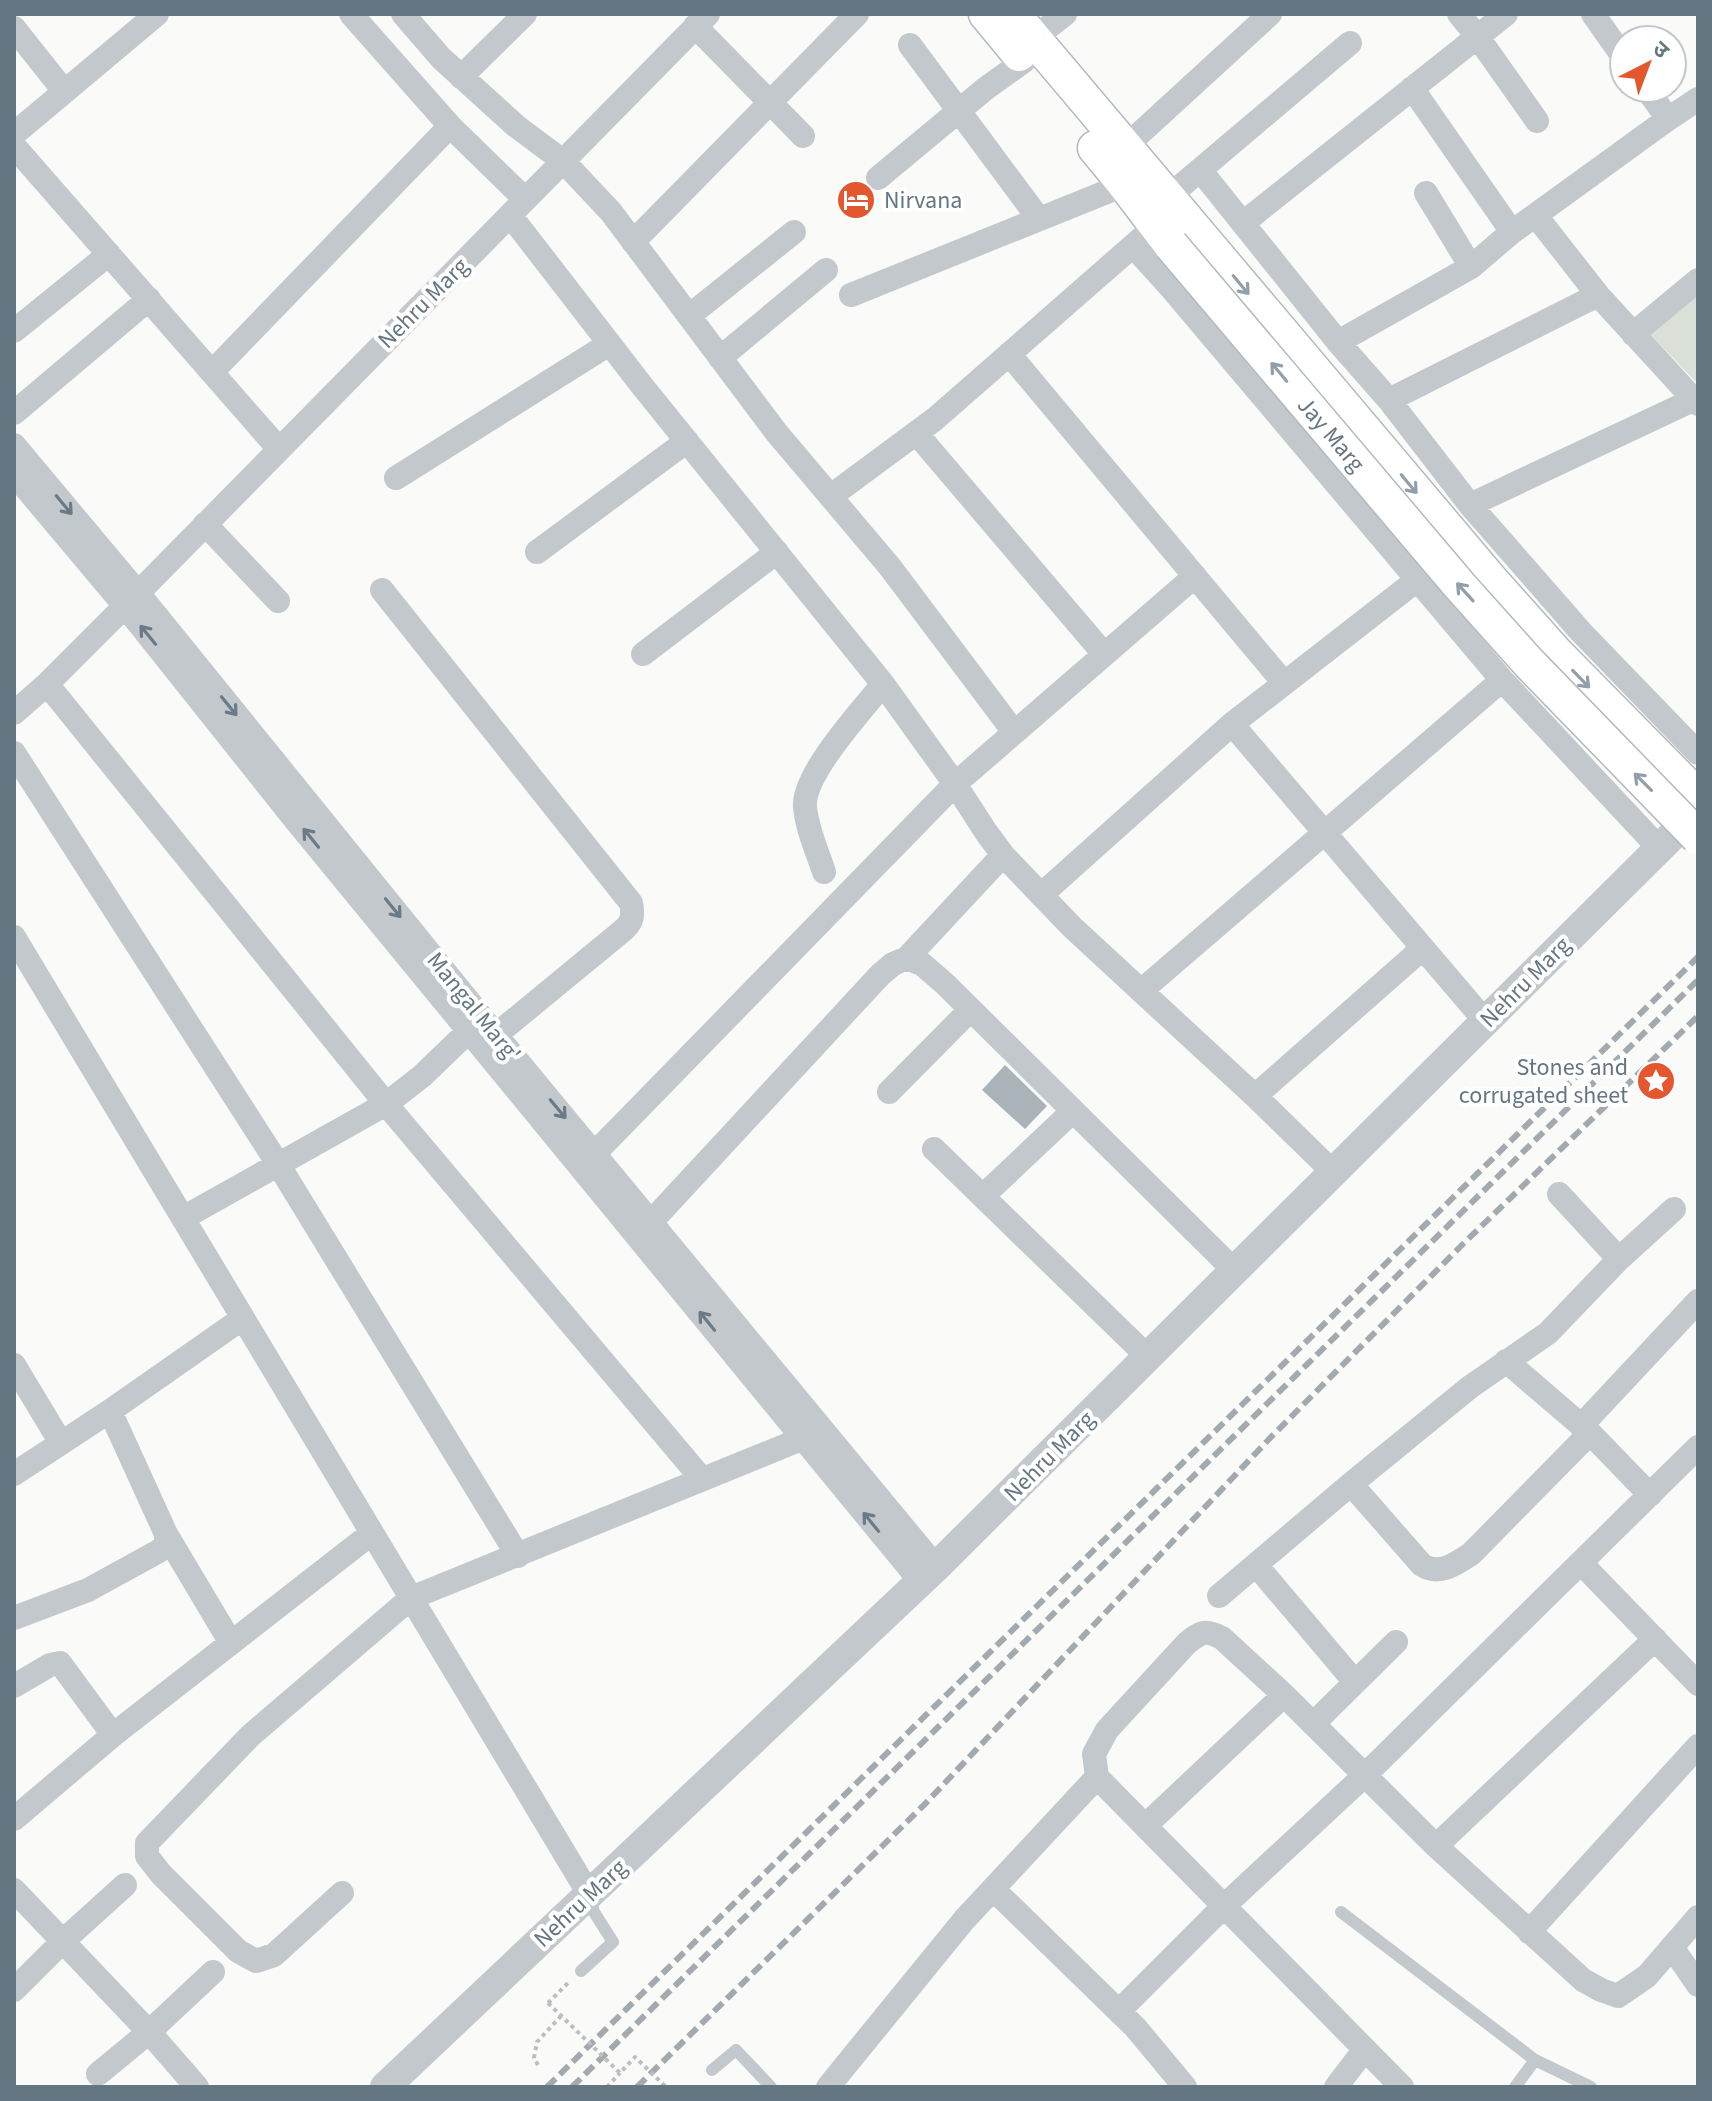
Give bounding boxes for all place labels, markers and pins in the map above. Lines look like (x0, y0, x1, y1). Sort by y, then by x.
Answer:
hotel icon: Nirvana (835, 179, 877, 221)
place label: Nirvana (884, 183, 962, 218)
place label: Stones and corrugated sheet (1459, 1050, 1628, 1113)
place icon: Stones and corrugated sheet (1635, 1060, 1677, 1102)

